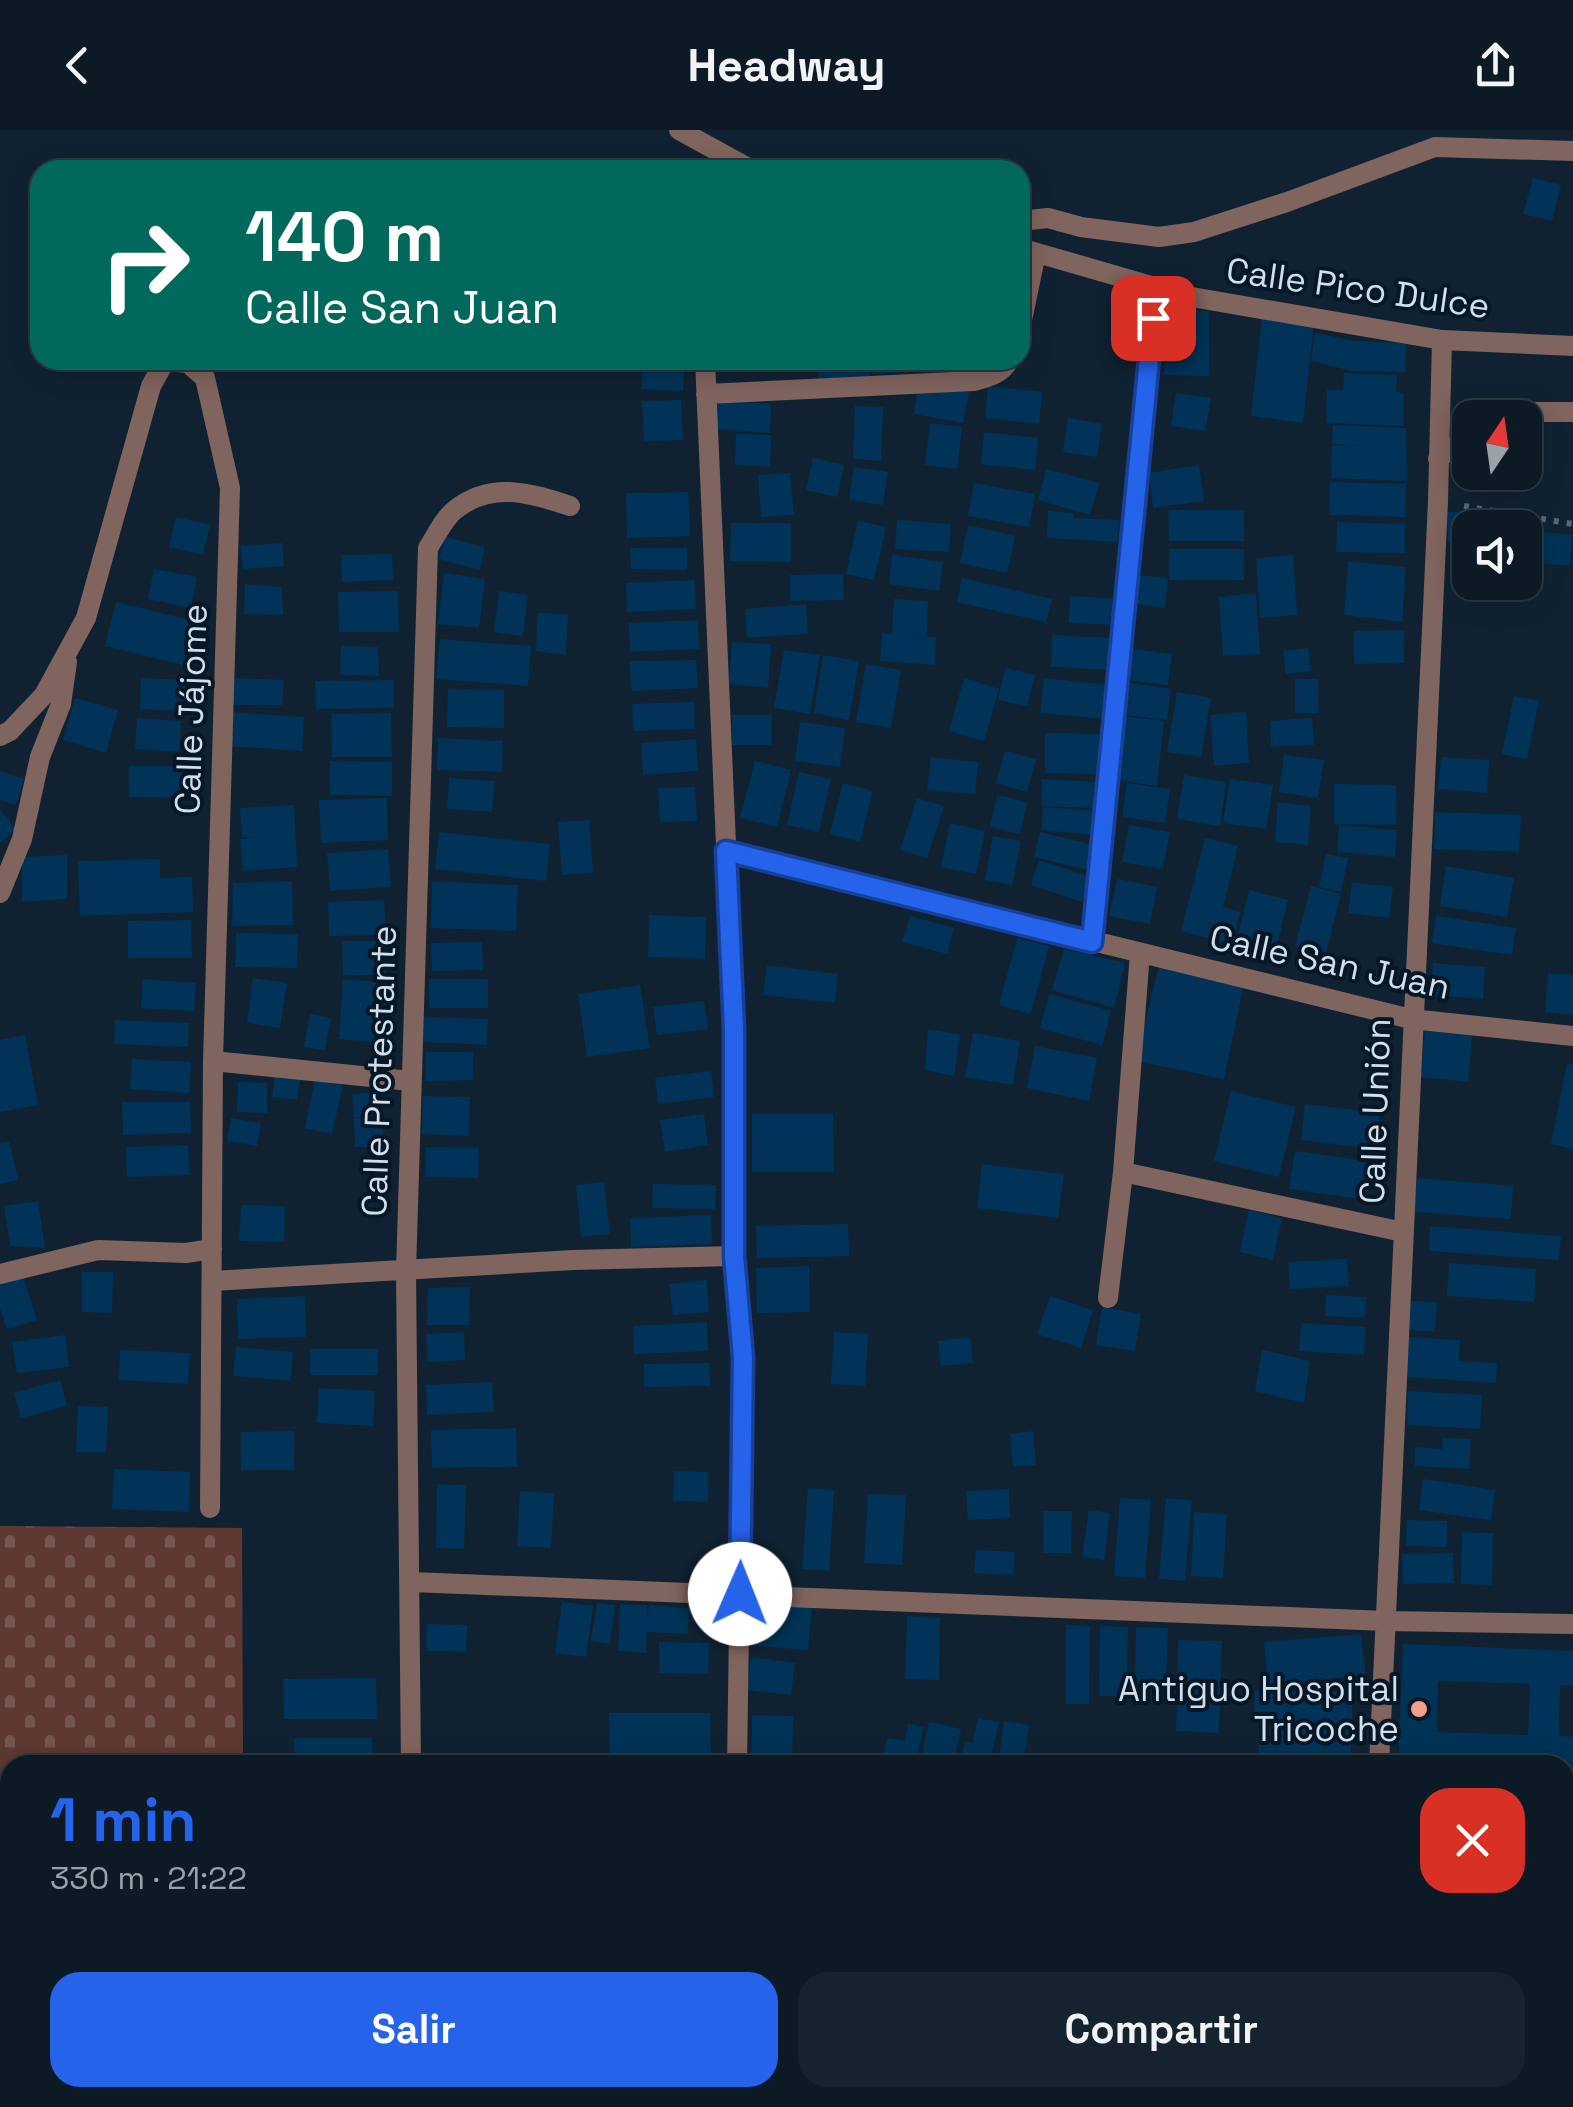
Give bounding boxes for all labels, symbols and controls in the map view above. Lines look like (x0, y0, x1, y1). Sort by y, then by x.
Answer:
text: Headway (687, 37, 886, 94)
icon: back (50, 38, 105, 93)
icon: share (1468, 38, 1523, 93)
text: 140 m (245, 192, 444, 281)
icon: right (80, 200, 210, 330)
street label: Calle Pico Dulce (1223, 248, 1493, 328)
pin (1111, 276, 1196, 361)
text: Calle San Juan (245, 279, 559, 336)
icon: arrive (1126, 291, 1181, 346)
north arrow (1452, 400, 1542, 490)
map controls (1452, 400, 1542, 600)
button: sound (1452, 510, 1542, 600)
street label: Calle Jájome (165, 603, 217, 815)
street label: Calle San Juan (1206, 915, 1454, 1009)
street label: Calle Protestante (352, 925, 406, 1217)
street label: Calle Unión (1350, 1017, 1400, 1205)
position arrow (688, 1542, 792, 1646)
place label: Antiguo Hospital Tricoche (1118, 1667, 1399, 1751)
marker: Antiguo Hospital Tricoche (1408, 1698, 1430, 1720)
text: 1 min (50, 1782, 197, 1859)
button: close (1420, 1788, 1525, 1893)
text: 330 m · 21:22 (50, 1858, 247, 1898)
button: Salir (50, 1972, 778, 2087)
button: Compartir (798, 1972, 1525, 2087)

